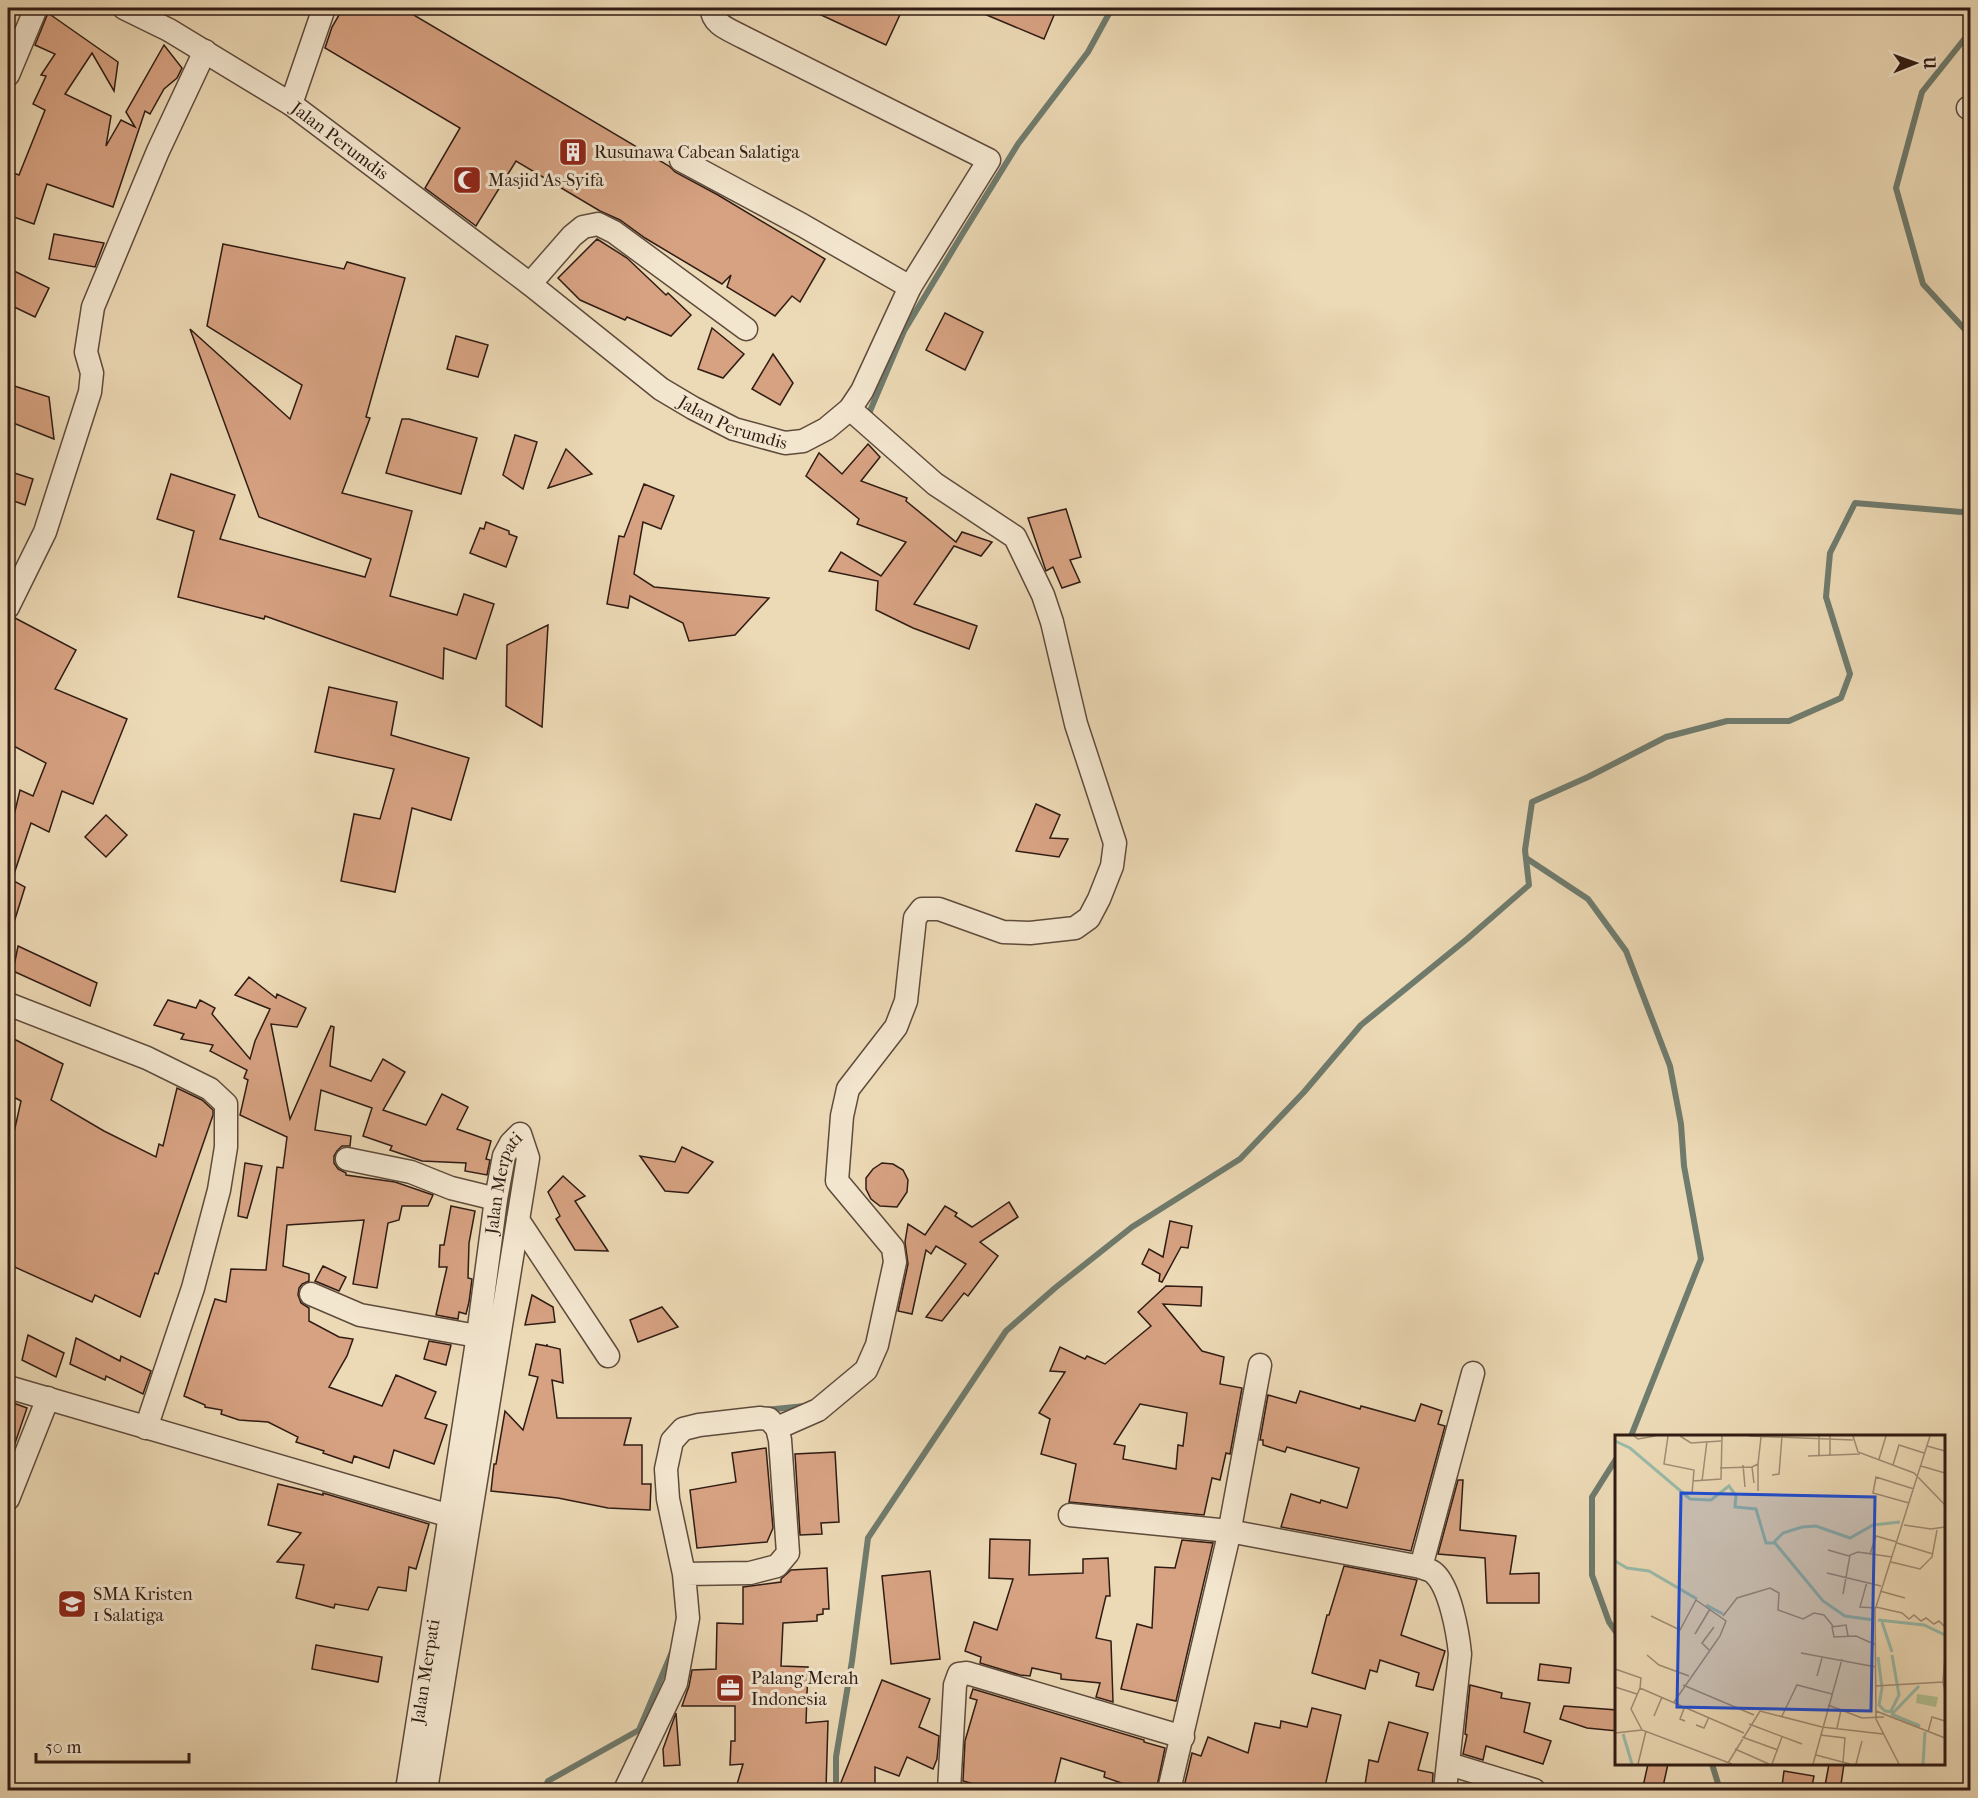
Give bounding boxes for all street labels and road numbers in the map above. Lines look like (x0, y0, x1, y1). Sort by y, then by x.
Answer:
street label: Jalan Perumdis (286, 96, 393, 184)
street label: Jalan Perumdis (673, 390, 790, 454)
street label: Jalan Merpati (481, 1127, 527, 1238)
street label: Jalan Merpati (407, 1617, 444, 1727)

